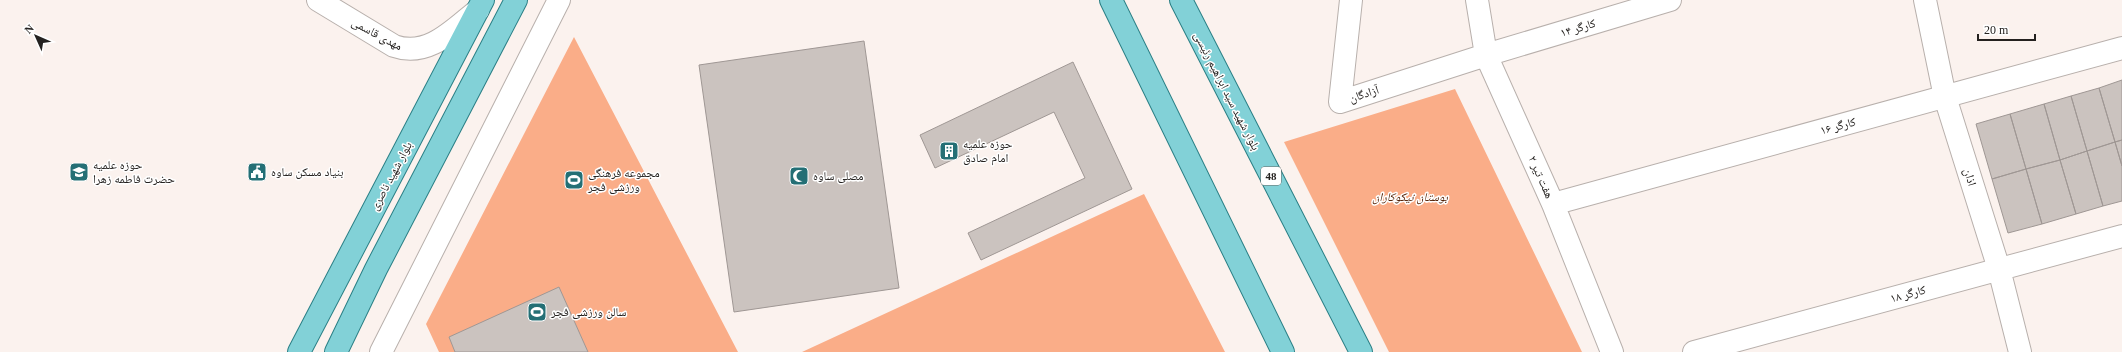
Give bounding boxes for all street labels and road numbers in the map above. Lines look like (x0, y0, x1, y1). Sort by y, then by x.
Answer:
street label: مهدی قاسمی (349, 15, 405, 53)
street label: کارگر ۱۴ (1559, 16, 1597, 40)
street label: بلوار شهید سید ابراهیم رئیسی (1190, 30, 1263, 153)
street label: آزادگان (1347, 82, 1381, 105)
street label: کارگر ۱۶ (1819, 115, 1857, 137)
street label: بلوار شهید ناصری (367, 139, 415, 213)
street label: هفت تیر ۲ (1525, 153, 1557, 201)
street label: اذان (1961, 166, 1979, 188)
road number: 48 (1261, 167, 1281, 185)
street label: کارگر ۱۸ (1889, 283, 1927, 305)

